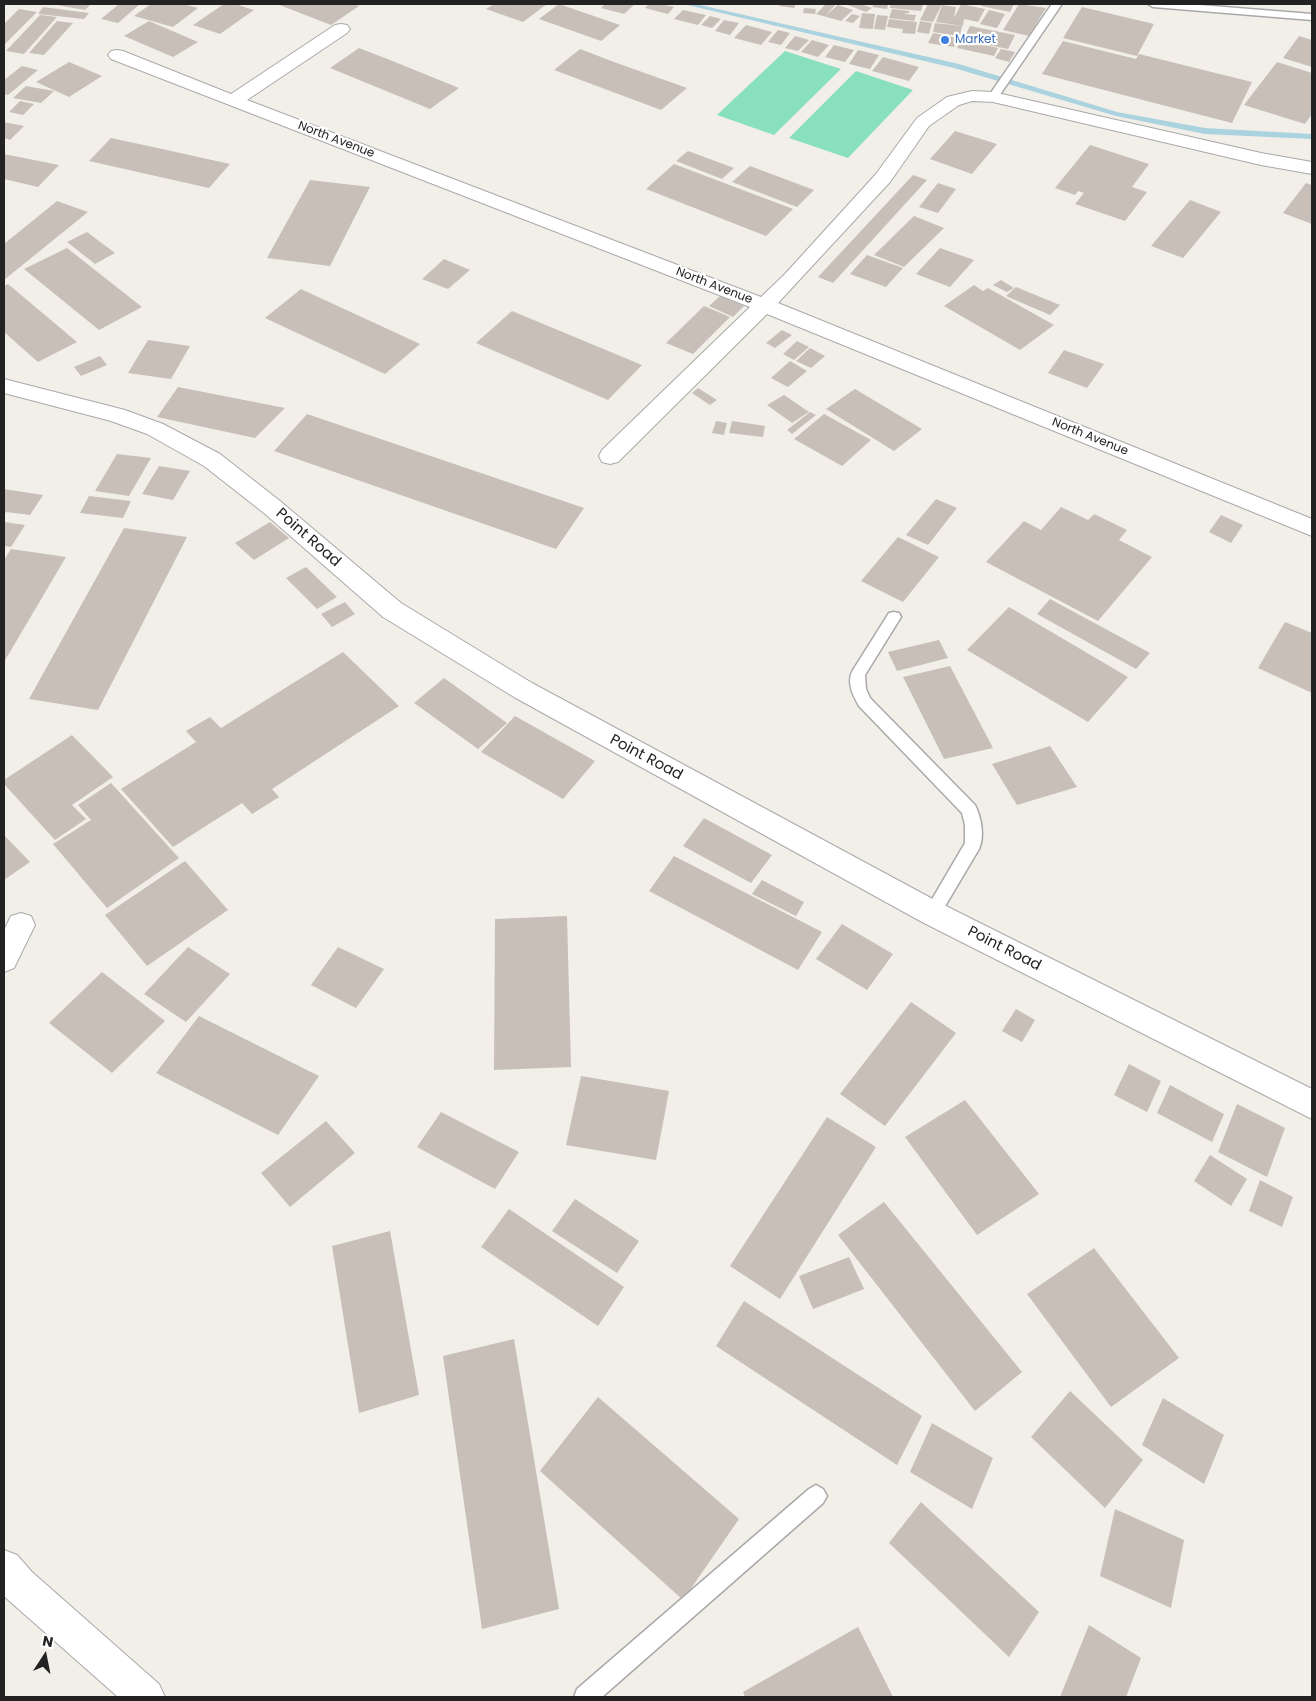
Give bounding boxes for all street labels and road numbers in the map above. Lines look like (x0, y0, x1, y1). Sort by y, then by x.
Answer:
street label: North Avenue (296, 119, 376, 161)
street label: North Avenue (674, 265, 754, 307)
street label: North Avenue (1050, 415, 1130, 459)
street label: Point Road (272, 505, 344, 571)
street label: Point Road (606, 731, 686, 785)
street label: Point Road (964, 923, 1044, 975)

